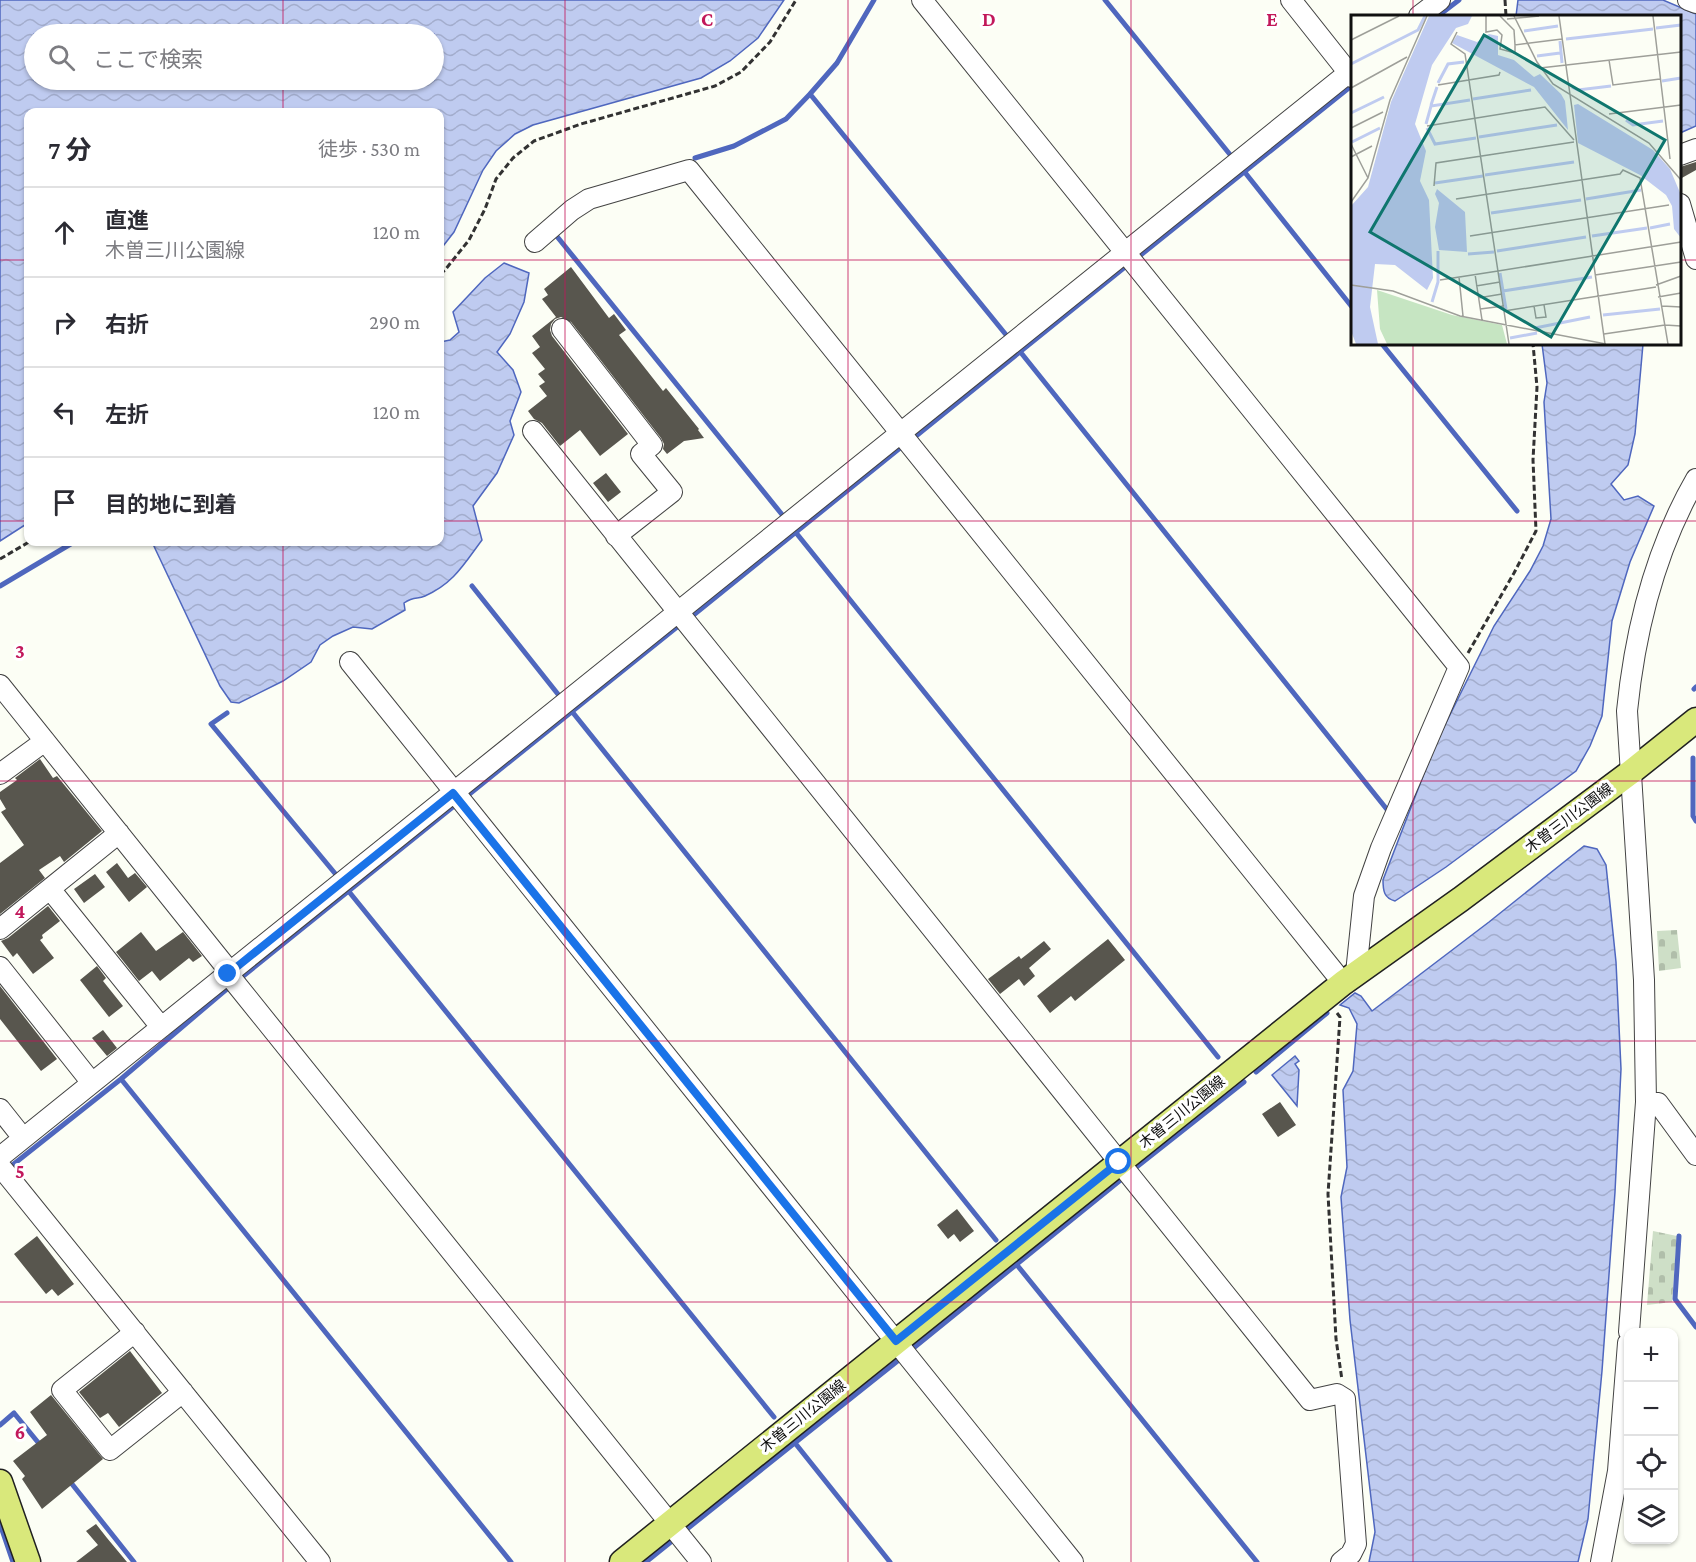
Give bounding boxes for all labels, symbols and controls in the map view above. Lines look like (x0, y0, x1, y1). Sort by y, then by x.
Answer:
text: C (701, 8, 713, 30)
text: D (982, 8, 996, 30)
text: E (1266, 8, 1278, 30)
inset map (1351, 15, 1681, 345)
search box (24, 24, 444, 90)
icon: search (45, 41, 78, 74)
text: ここで検索 (93, 47, 203, 72)
text: 7 分 (48, 136, 92, 165)
text: 徒歩 · 530 m (318, 138, 420, 160)
text: 直進 (105, 208, 149, 233)
icon: ahead (48, 216, 81, 249)
text: 120 m (373, 221, 420, 243)
text: 木曽三川公園線 (105, 239, 245, 261)
icon: right (48, 306, 81, 339)
text: 290 m (369, 311, 420, 333)
text: 右折 (105, 312, 149, 337)
icon: left (48, 396, 81, 429)
text: 120 m (373, 401, 420, 423)
text: 左折 (105, 402, 149, 427)
icon: arrive (48, 486, 81, 519)
text: 目的地に到着 (105, 492, 237, 517)
text: 3 (15, 640, 25, 662)
street label: 木曽三川公園線 (1522, 780, 1616, 856)
text: 4 (15, 900, 26, 922)
route end (214, 960, 240, 986)
street label: 木曽三川公園線 (1136, 1073, 1228, 1151)
route start (1105, 1148, 1131, 1174)
text: 5 (15, 1160, 25, 1182)
map controls (1624, 1328, 1678, 1544)
button: + (1624, 1328, 1678, 1382)
street label: 木曽三川公園線 (757, 1377, 849, 1455)
button: − (1624, 1382, 1678, 1436)
text: 6 (15, 1421, 25, 1443)
button: locate (1624, 1436, 1678, 1490)
button: layers (1624, 1490, 1678, 1544)

